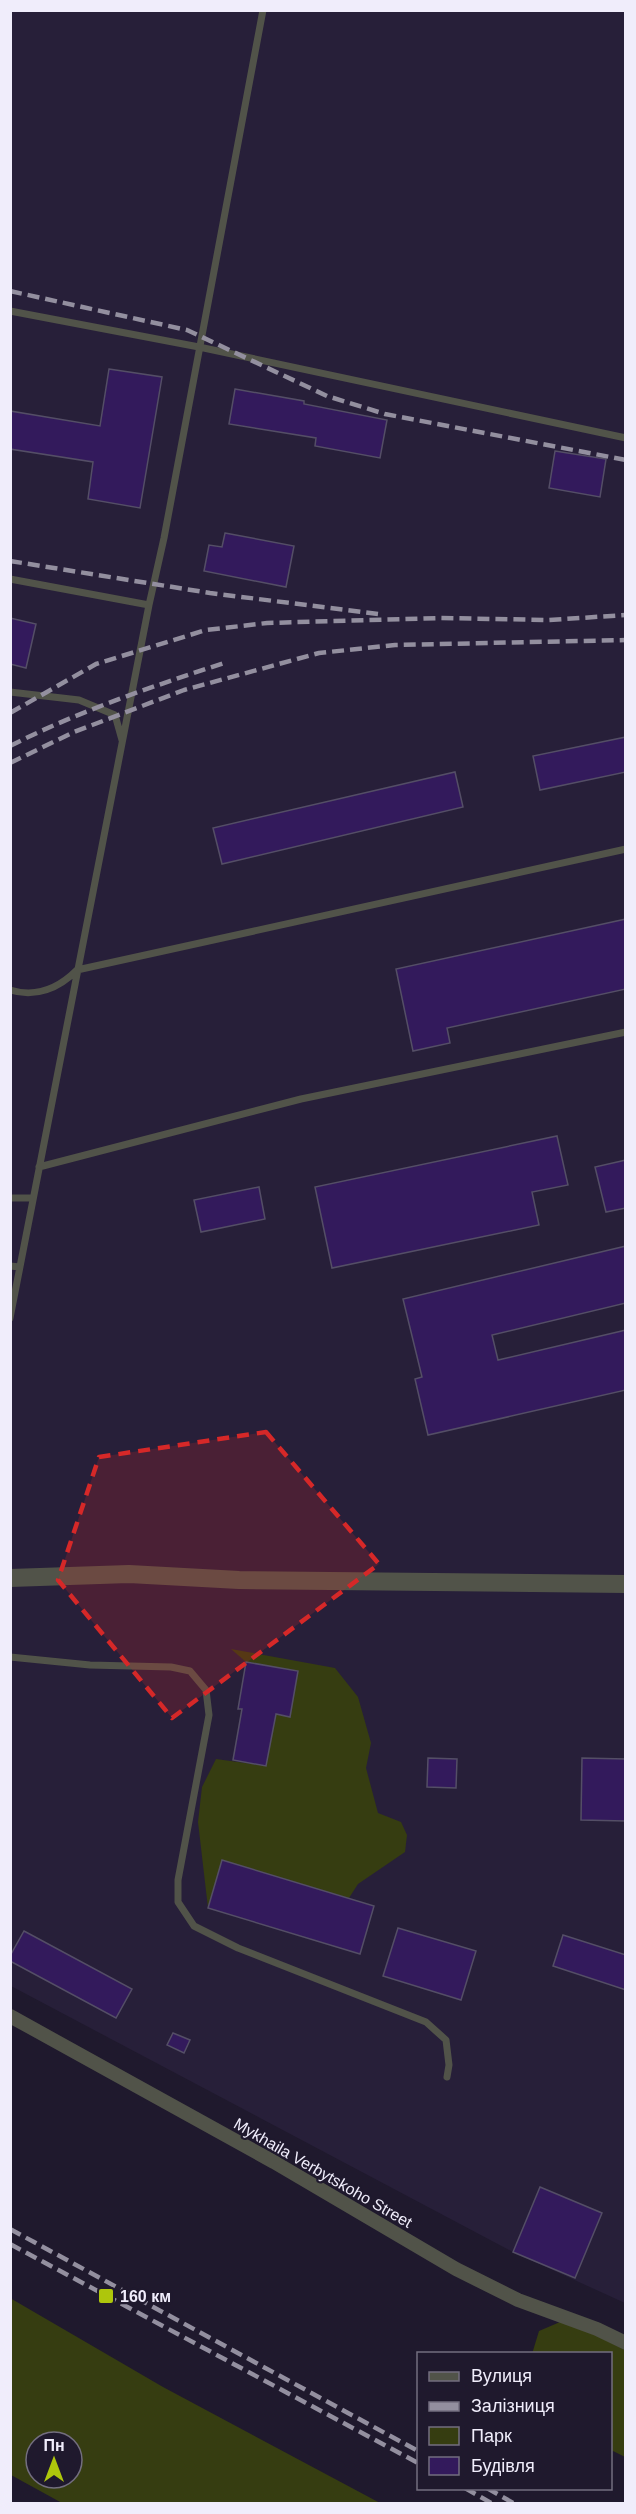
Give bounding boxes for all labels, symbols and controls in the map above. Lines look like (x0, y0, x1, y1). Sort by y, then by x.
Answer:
street label: Mykhaila Verbytskoho Street (231, 2115, 416, 2231)
marker: 160 км (97, 2287, 115, 2305)
place label: 160 км (120, 2288, 171, 2305)
legend (417, 2352, 612, 2490)
text: Вулиця (471, 2366, 532, 2386)
text: Залізниця (471, 2396, 555, 2416)
text: Парк (471, 2426, 512, 2446)
north arrow (24, 2430, 84, 2490)
text: Пн (43, 2437, 65, 2454)
text: Будівля (471, 2456, 535, 2476)

